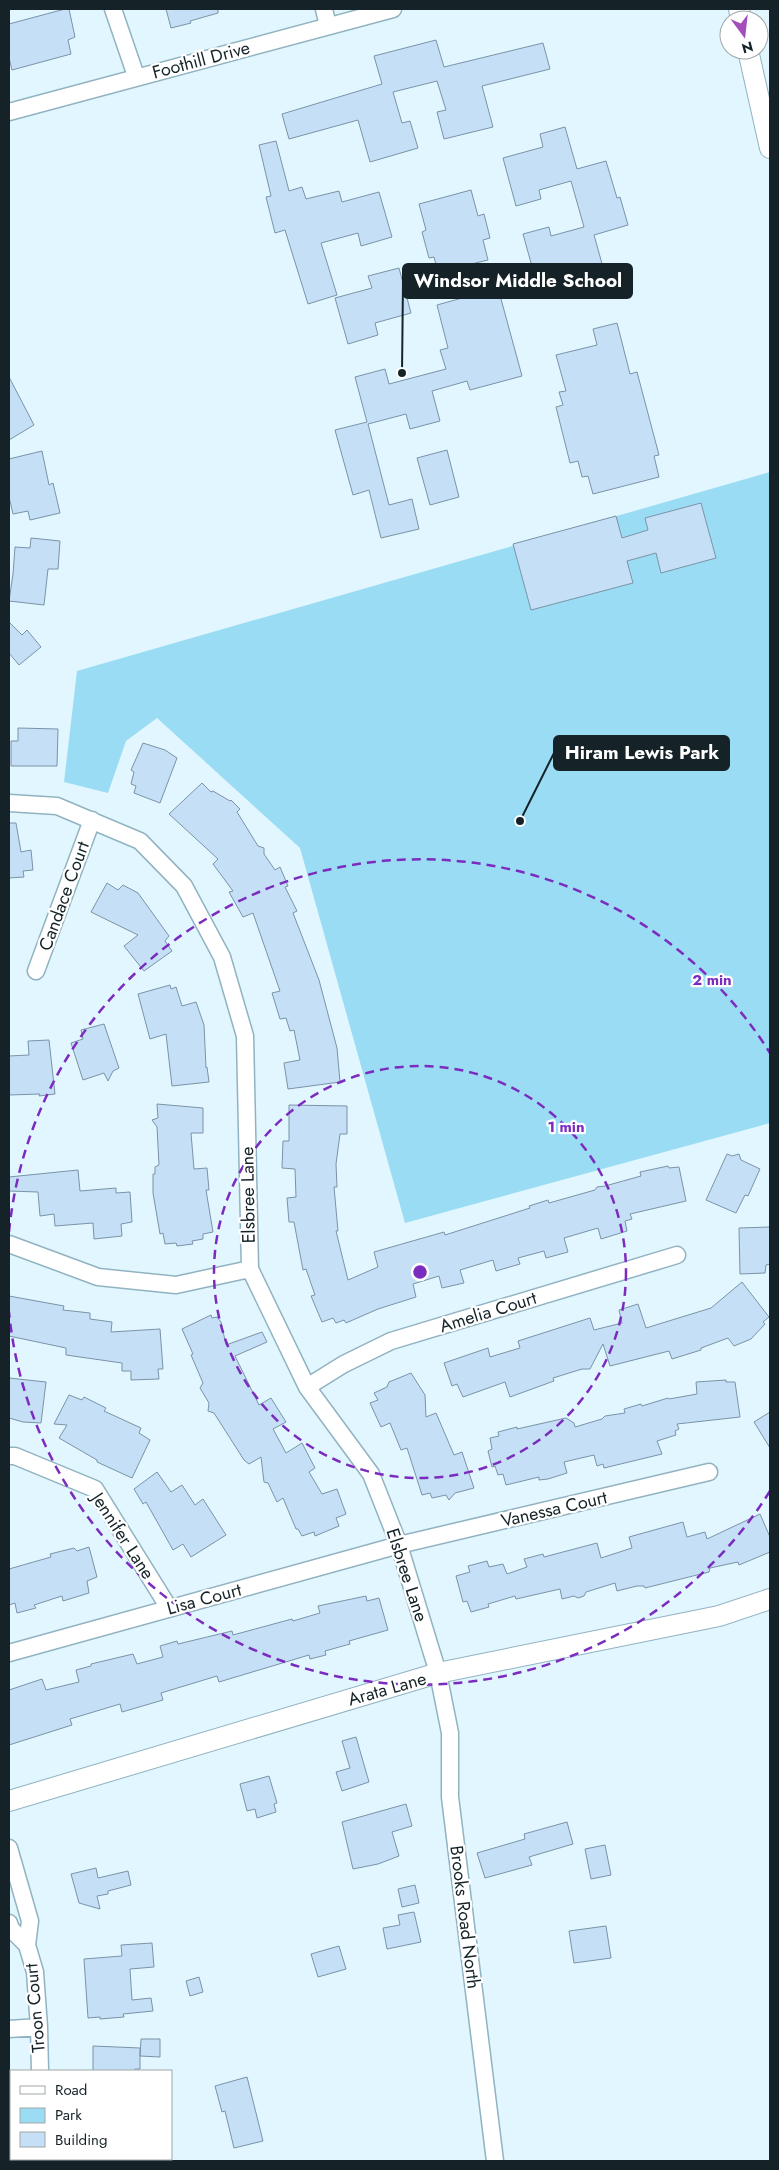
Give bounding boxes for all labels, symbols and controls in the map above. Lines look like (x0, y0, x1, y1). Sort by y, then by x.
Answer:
north arrow (719, 10, 769, 60)
street label: Foothill Drive (149, 34, 253, 86)
text: N (739, 36, 755, 59)
callout: Windsor Middle School (403, 264, 632, 298)
text: Windsor Middle School (414, 267, 622, 294)
callout: Hiram Lewis Park (554, 736, 729, 770)
text: Hiram Lewis Park (565, 739, 719, 766)
street label: Candace Court (32, 837, 96, 954)
text: 2 min (692, 969, 732, 991)
text: 1 min (547, 1116, 585, 1138)
street label: Elsbree Lane (234, 1146, 262, 1244)
centre of rings (411, 1263, 429, 1281)
street label: Amelia Court (436, 1285, 540, 1339)
street label: Vanessa Court (498, 1484, 610, 1534)
street label: Jennifer Lane (84, 1486, 161, 1584)
street label: Elsbree Lane (380, 1525, 434, 1625)
street label: Lisa Court (164, 1576, 245, 1621)
street label: Arata Lane (345, 1665, 429, 1713)
street label: Brooks Road North (443, 1844, 487, 1990)
street label: Troon Court (18, 1962, 52, 2054)
legend (10, 2070, 172, 2160)
text: Road (55, 2079, 87, 2101)
text: Park (55, 2104, 82, 2126)
text: Building (55, 2129, 107, 2151)

